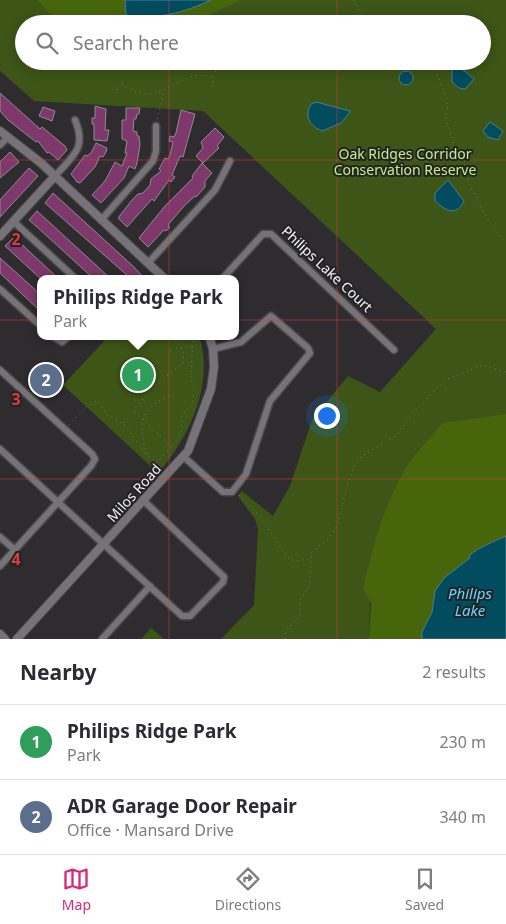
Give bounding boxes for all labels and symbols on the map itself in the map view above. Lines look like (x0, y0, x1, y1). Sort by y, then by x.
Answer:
park label: Oak Ridges Corridor Conservation Reserve (334, 144, 476, 179)
street label: Philips Lake Court (278, 221, 377, 316)
text: 2 (11, 228, 21, 250)
pin: 1 (122, 356, 154, 394)
pin: 2 (30, 361, 62, 399)
text: 3 (11, 388, 21, 410)
your location (314, 403, 340, 429)
street label: Milos Road (102, 459, 165, 526)
text: 4 (11, 548, 21, 570)
water label: Philips Lake (448, 583, 493, 620)

